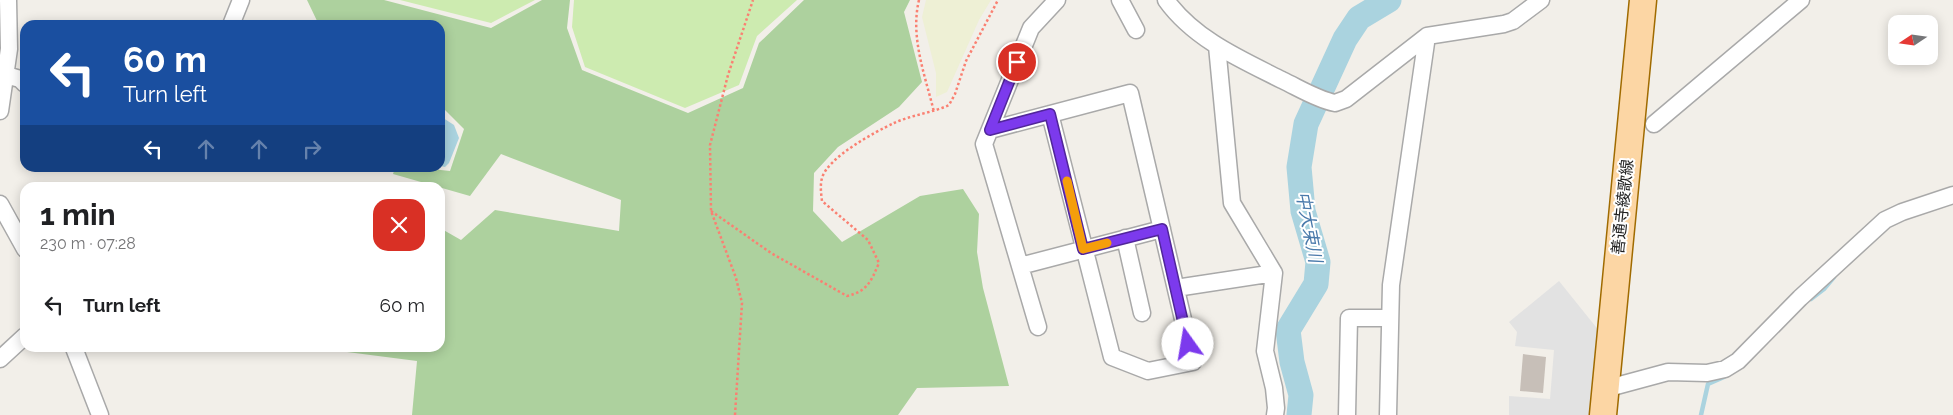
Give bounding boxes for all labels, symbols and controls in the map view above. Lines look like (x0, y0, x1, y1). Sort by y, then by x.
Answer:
north arrow (1888, 15, 1938, 65)
map controls (1888, 15, 1938, 65)
text: 60 m (123, 39, 207, 80)
icon: left (40, 40, 105, 105)
pin (996, 41, 1038, 83)
icon: arrive (1003, 48, 1031, 76)
text: Turn left (123, 81, 207, 107)
icon: left (139, 135, 167, 163)
icon: ahead (192, 135, 220, 163)
icon: ahead (245, 135, 273, 163)
icon: right (298, 135, 326, 163)
street label: 善通寺綾歌線 (1608, 158, 1637, 256)
water label: 中大束川 (1292, 190, 1327, 266)
text: 1 min (40, 197, 116, 232)
button: close (373, 199, 425, 251)
text: 230 m · 07:28 (40, 234, 136, 253)
icon: left (40, 291, 68, 319)
text: Turn left (83, 294, 160, 316)
text: 60 m (380, 294, 425, 316)
position arrow (1161, 317, 1213, 369)

